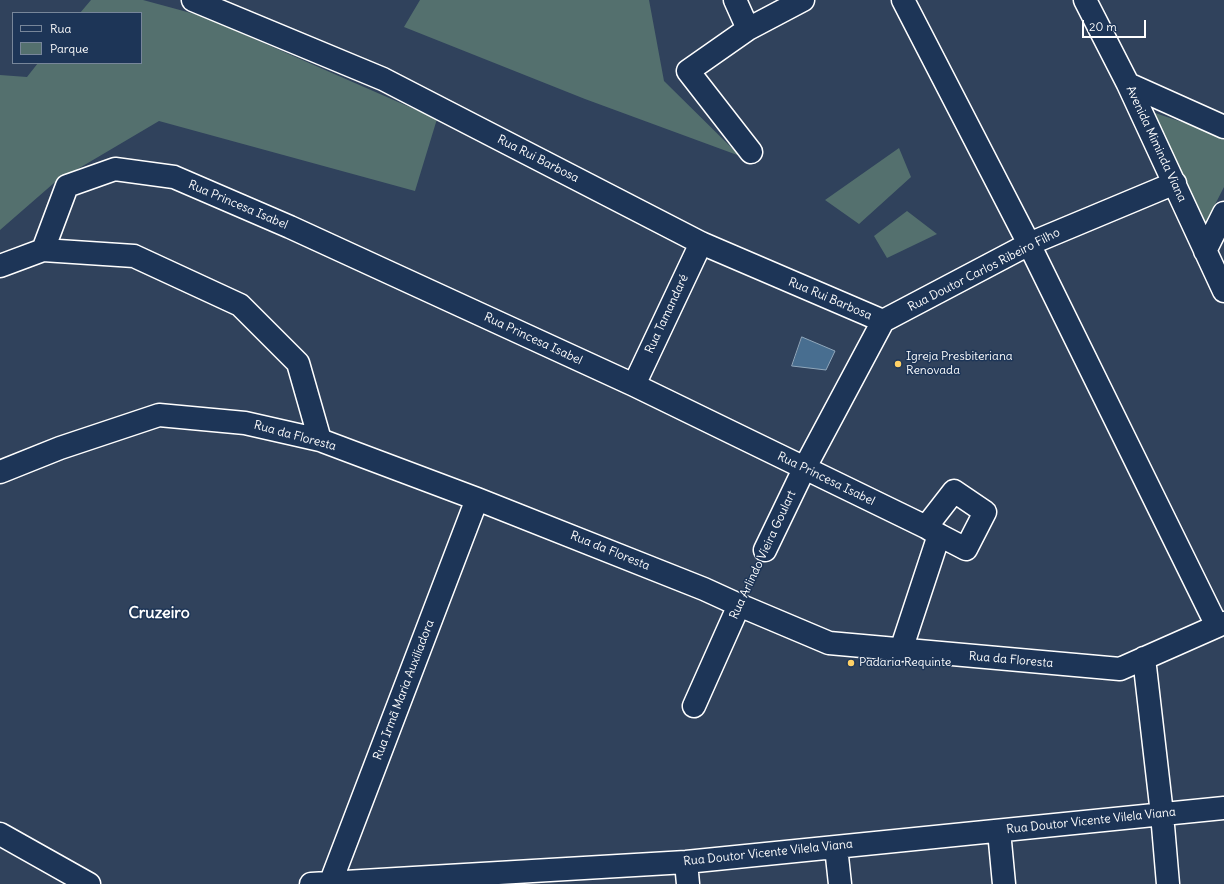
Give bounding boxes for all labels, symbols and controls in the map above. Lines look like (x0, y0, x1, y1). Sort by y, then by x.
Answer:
legend (12, 12, 142, 64)
scale bar (1084, 12, 1148, 38)
text: 20 m (1089, 19, 1117, 34)
text: Rua (50, 21, 71, 36)
text: Parque (50, 41, 89, 56)
street label: Avenida Miminda Viana (1123, 84, 1189, 204)
street label: Rua Rui Barbosa (495, 132, 581, 186)
street label: Rua Princesa Isabel (186, 178, 290, 232)
street label: Rua Doutor Carlos Ribeiro Filho (906, 225, 1062, 315)
street label: Rua Tamandaré (642, 272, 692, 356)
street label: Rua Rui Barbosa (786, 275, 874, 323)
street label: Rua Princesa Isabel (482, 310, 584, 368)
place label: Igreja Presbiteriana Renovada (906, 350, 1013, 378)
marker: Igreja Presbiteriana Renovada (893, 359, 903, 369)
street label: Rua da Floresta (252, 418, 338, 454)
street label: Rua Princesa Isabel (775, 449, 877, 509)
street label: Rua Arlindo Vieira Goulart (727, 488, 799, 622)
street label: Rua da Floresta (568, 528, 652, 574)
district label: Cruzeiro (128, 603, 190, 623)
street label: Rua Irmã Maria Auxiliadora (371, 618, 437, 762)
street label: Rua da Floresta (968, 649, 1054, 671)
place label: Padaria Requinte (859, 656, 951, 670)
marker: Padaria Requinte (846, 658, 856, 668)
street label: Rua Doutor Vicente Vilela Viana (1006, 805, 1176, 837)
street label: Rua Doutor Vicente Vilela Viana (683, 837, 853, 869)

